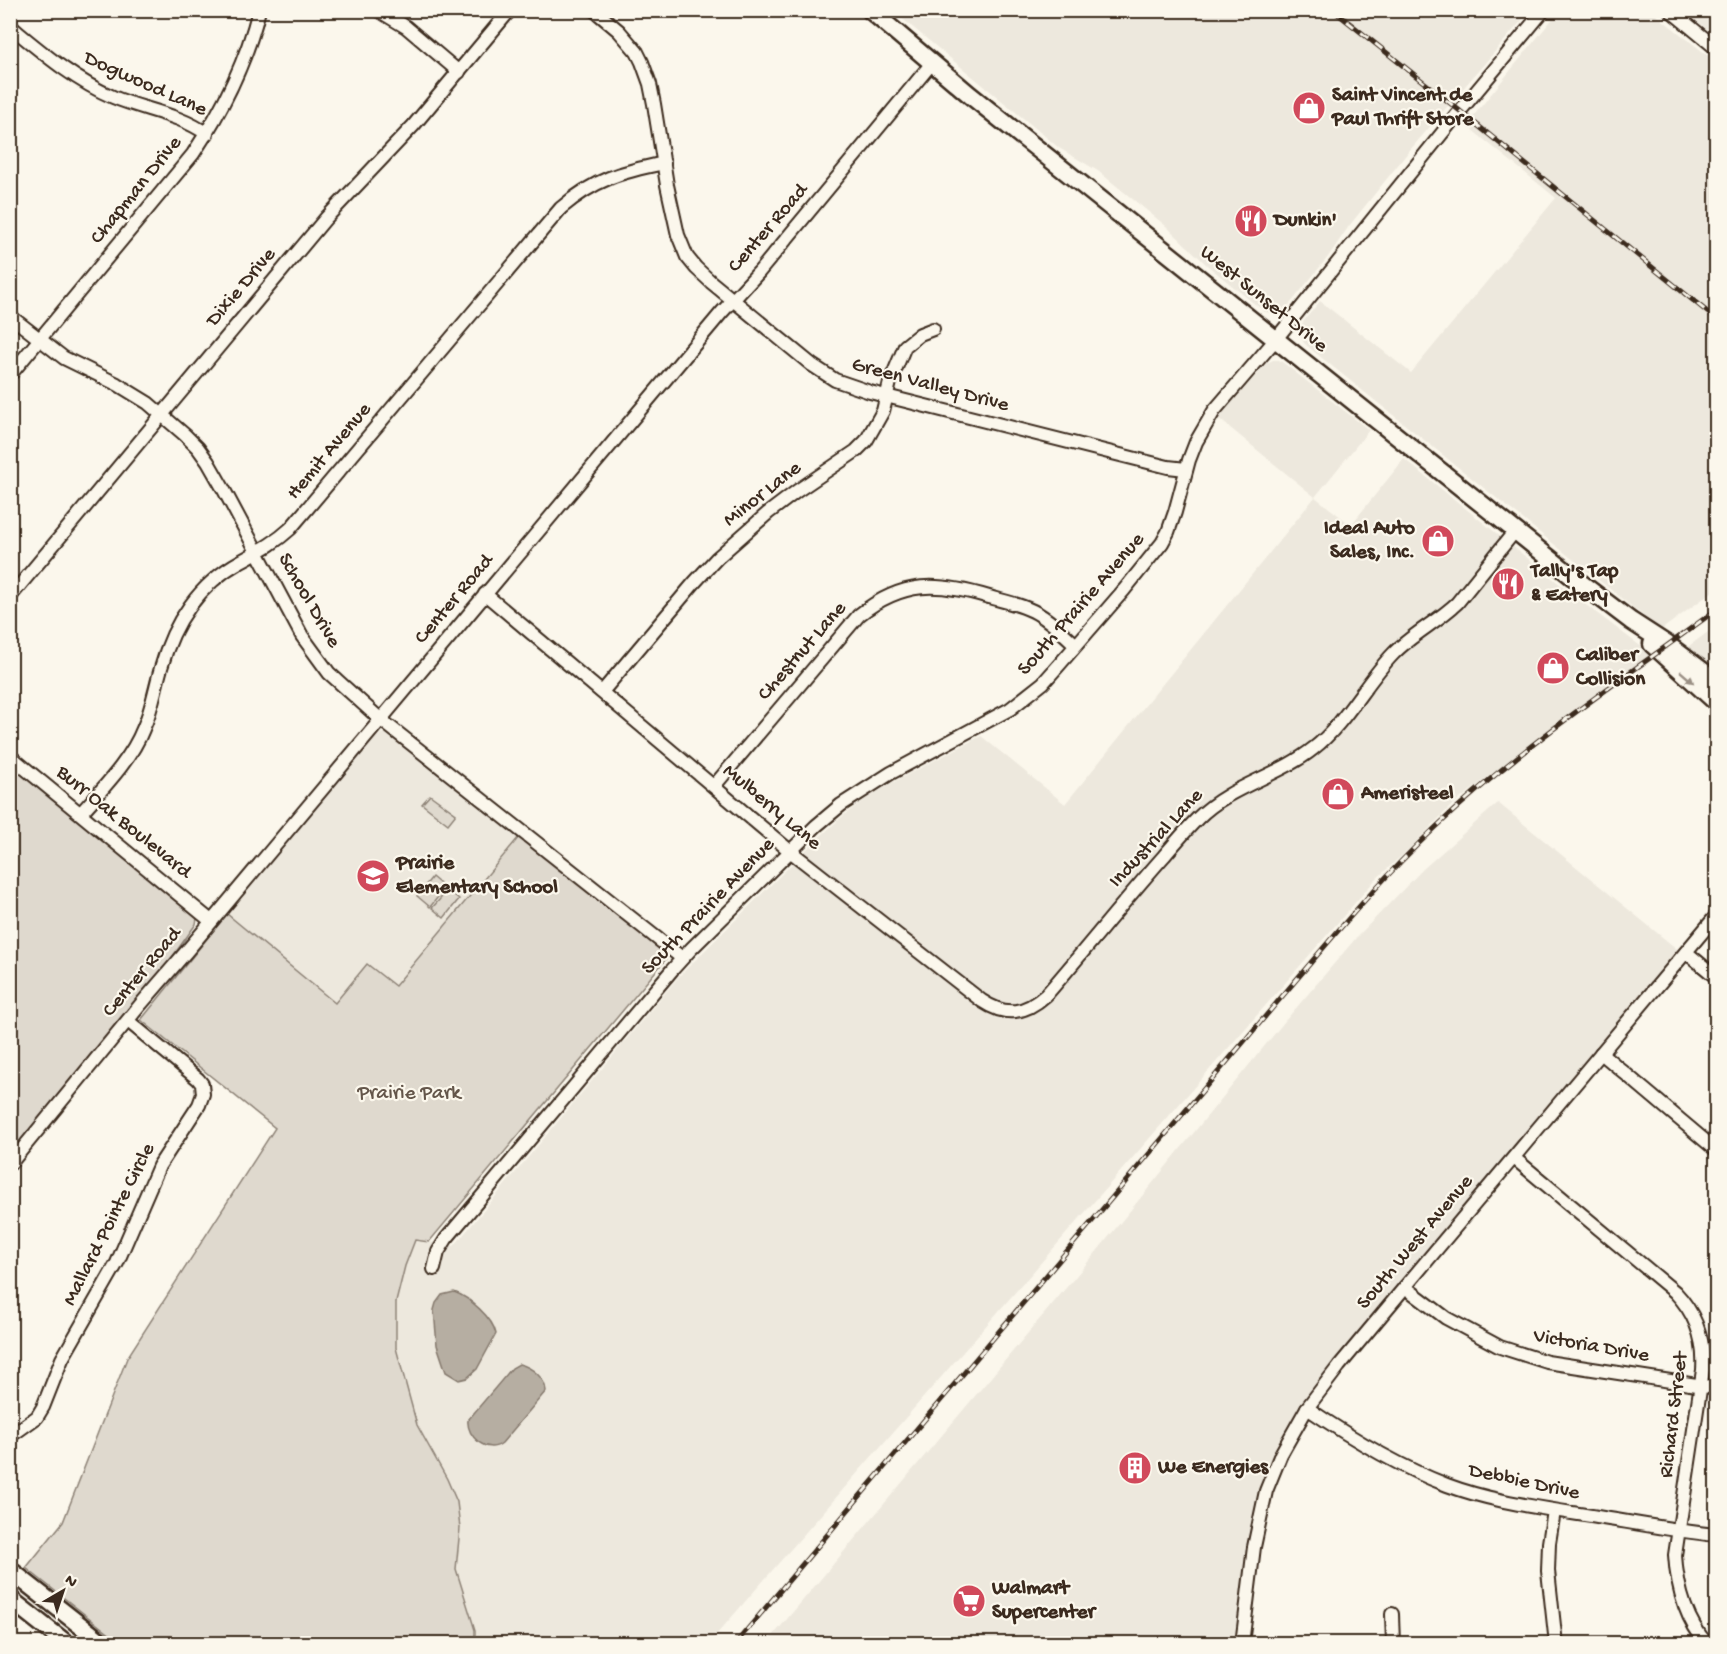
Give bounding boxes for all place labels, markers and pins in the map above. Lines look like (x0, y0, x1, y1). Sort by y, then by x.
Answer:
place label: Saint Vincent de Paul Thrift Store (1331, 84, 1475, 133)
shop icon: Saint Vincent de Paul Thrift Store (1291, 90, 1327, 126)
restaurant icon: Dunkin' (1233, 203, 1269, 239)
place label: Dunkin' (1272, 209, 1337, 234)
place label: Ideal Auto Sales, Inc. (1324, 517, 1415, 566)
shop icon: Ideal Auto Sales, Inc. (1420, 523, 1456, 559)
place label: Tally's Tap & Eatery (1529, 560, 1619, 609)
restaurant icon: Tally's Tap & Eatery (1490, 566, 1526, 602)
place label: Caliber Collision (1575, 644, 1646, 693)
shop icon: Caliber Collision (1535, 650, 1571, 686)
shop icon: Ameristeel (1320, 776, 1356, 812)
place label: Ameristeel (1360, 782, 1454, 807)
place label: Prairie Elementary School (395, 852, 558, 901)
school or university icon: Prairie Elementary School (355, 858, 391, 894)
building icon: We Energies (1117, 1450, 1153, 1486)
place label: We Energies (1157, 1456, 1269, 1481)
place label: Walmart Supercenter (991, 1577, 1098, 1626)
supermarket icon: Walmart Supercenter (951, 1583, 987, 1619)

